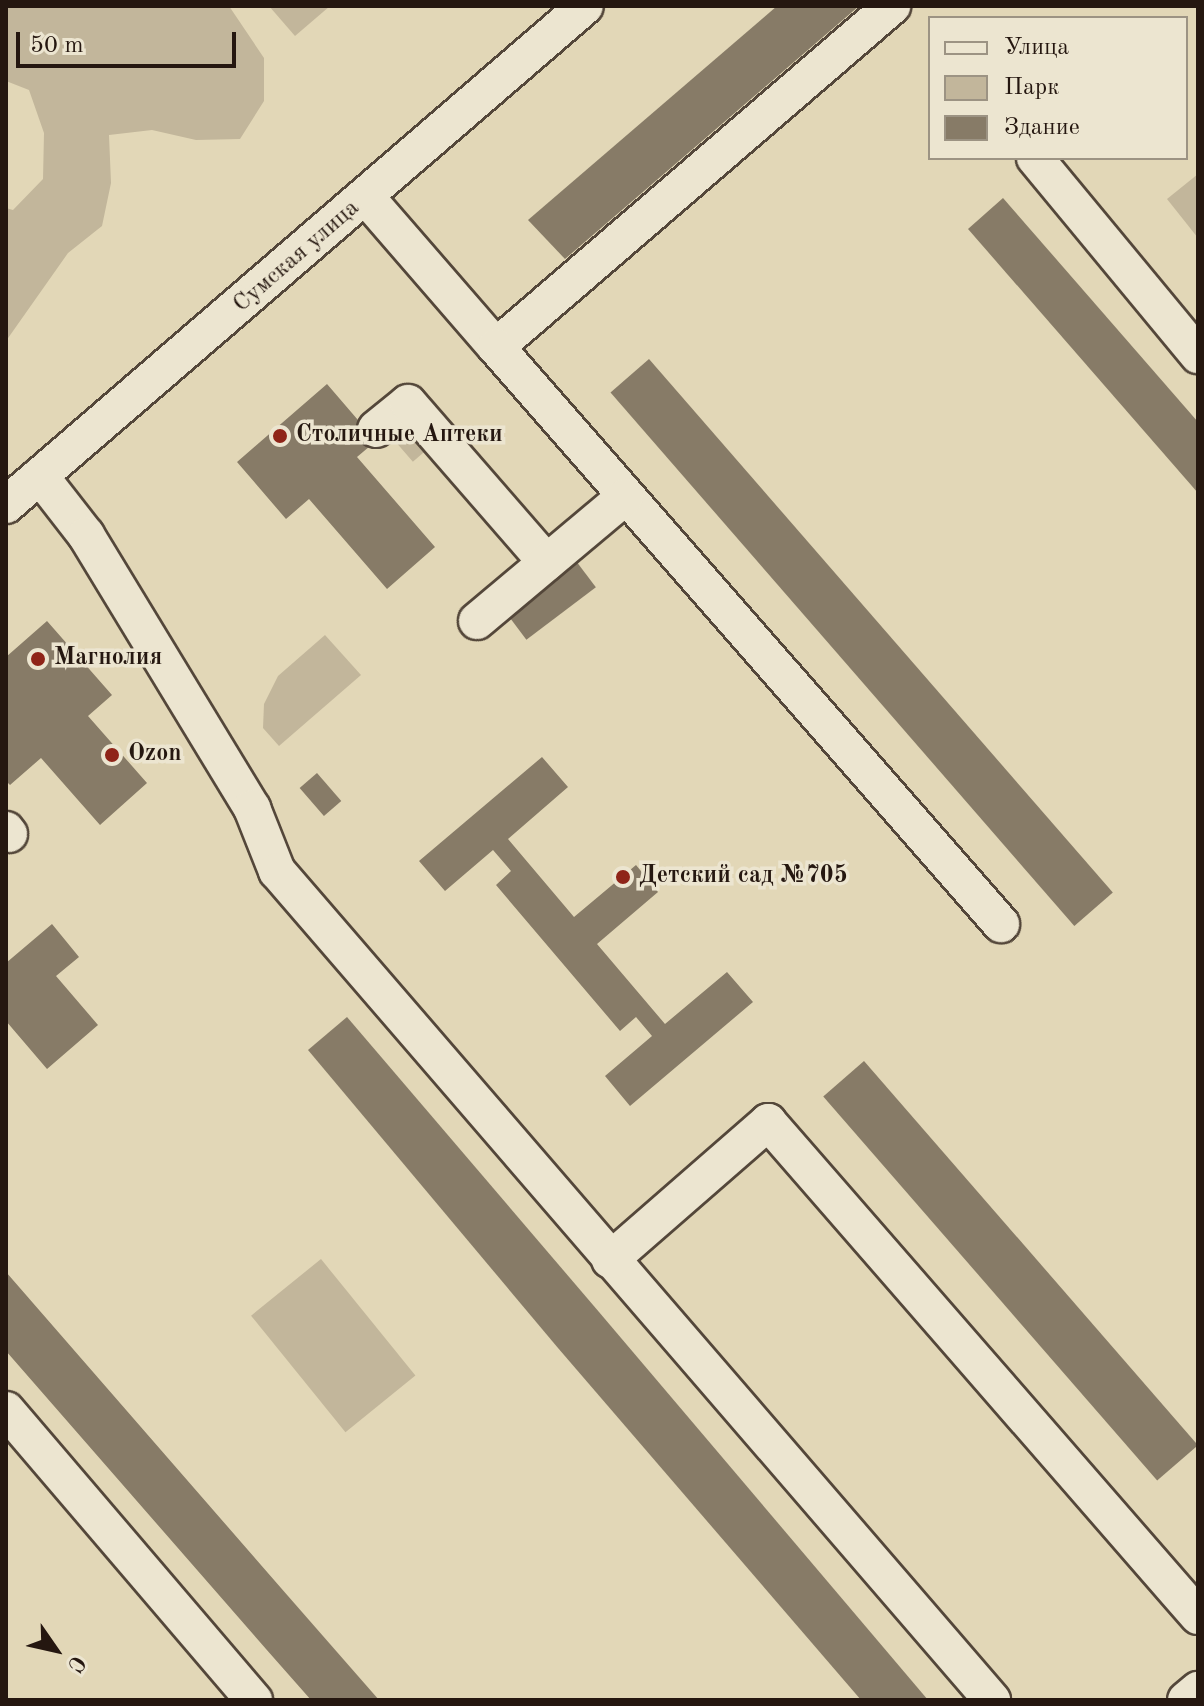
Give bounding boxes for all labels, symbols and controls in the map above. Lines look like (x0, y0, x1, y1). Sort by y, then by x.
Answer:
scale bar (20, 16, 240, 66)
legend (928, 16, 1188, 160)
text: 50 m (30, 34, 84, 58)
text: Улица (1004, 36, 1069, 60)
text: Парк (1004, 76, 1059, 100)
text: Здание (1004, 116, 1080, 140)
street label: Сумская улица (228, 194, 366, 320)
place label: Столичные Аптеки (296, 422, 503, 450)
marker: Столичные Аптеки (271, 427, 289, 445)
place label: Магнолия (54, 645, 162, 673)
marker: Магнолия (29, 650, 47, 668)
place label: Ozon (128, 741, 182, 769)
marker: Ozon (103, 746, 121, 764)
place label: Детский сад №705 (639, 863, 848, 891)
marker: Детский сад №705 (614, 868, 632, 886)
north arrow (16, 1610, 96, 1690)
text: С (63, 1651, 89, 1676)

